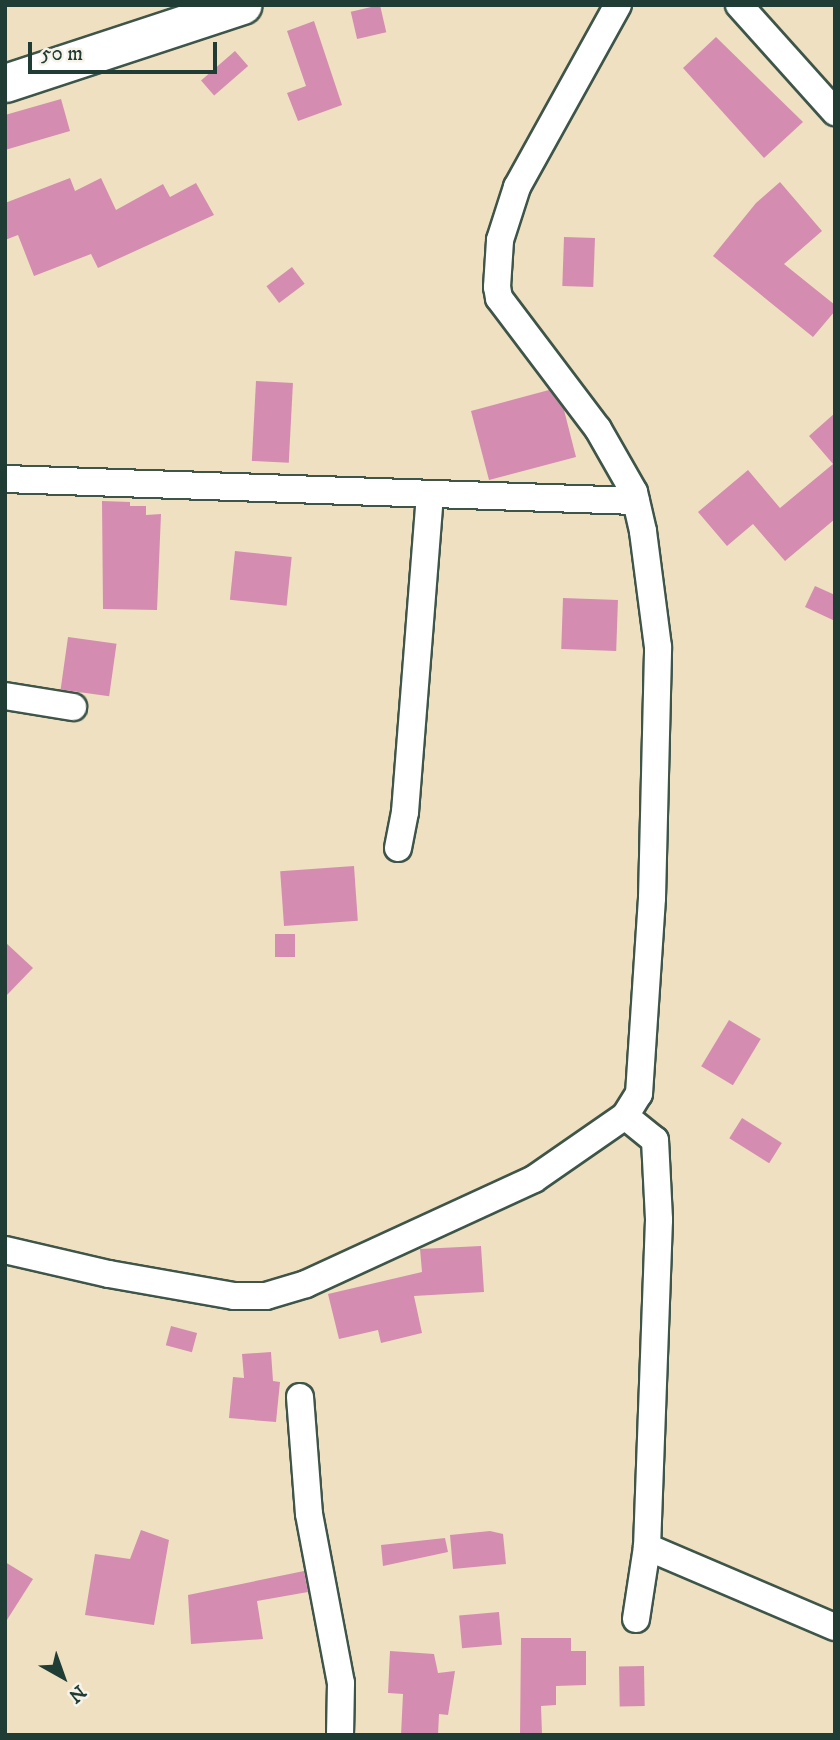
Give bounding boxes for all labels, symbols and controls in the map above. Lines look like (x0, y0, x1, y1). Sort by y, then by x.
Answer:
scale bar (32, 28, 220, 72)
text: 50 m (41, 41, 83, 67)
north arrow (28, 1642, 98, 1712)
text: N (63, 1680, 90, 1707)

